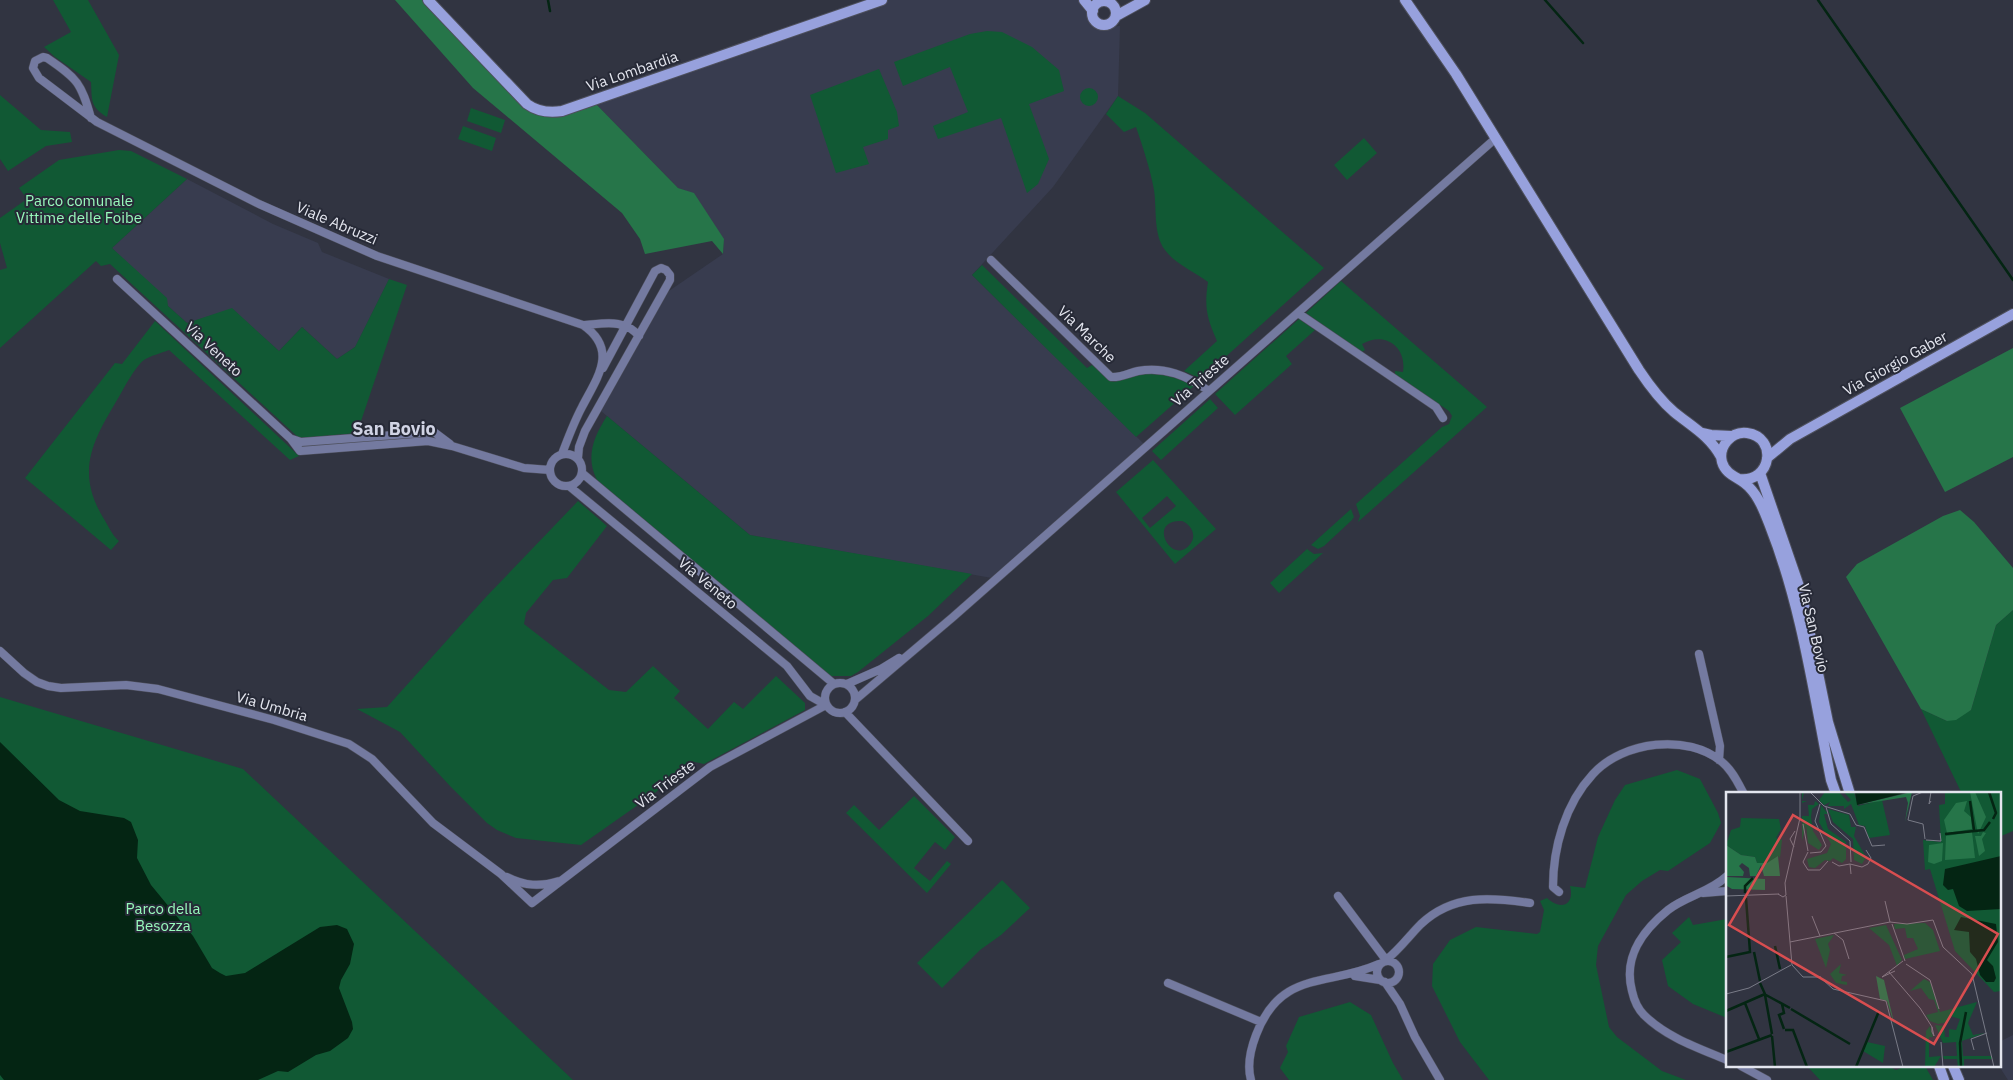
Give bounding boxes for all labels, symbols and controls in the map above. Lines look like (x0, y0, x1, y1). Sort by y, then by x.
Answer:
street label: Via Lombardia (584, 46, 680, 96)
park label: Parco comunale Vittime delle Foibe (16, 191, 142, 227)
street label: Viale Abruzzi (293, 197, 381, 249)
street label: Via Marche (1054, 301, 1120, 367)
street label: Via Veneto (181, 318, 247, 380)
street label: Via Giorgio Gaber (1839, 326, 1951, 400)
street label: Via Trieste (1167, 350, 1233, 410)
district label: San Bovio (352, 417, 436, 440)
street label: Via Veneto (674, 553, 742, 613)
street label: Via San Bovio (1795, 582, 1833, 674)
street label: Via Umbria (234, 687, 310, 725)
street label: Via Trieste (631, 755, 699, 813)
inset map (1726, 792, 2000, 1068)
park label: Parco della Besozza (126, 899, 200, 935)

